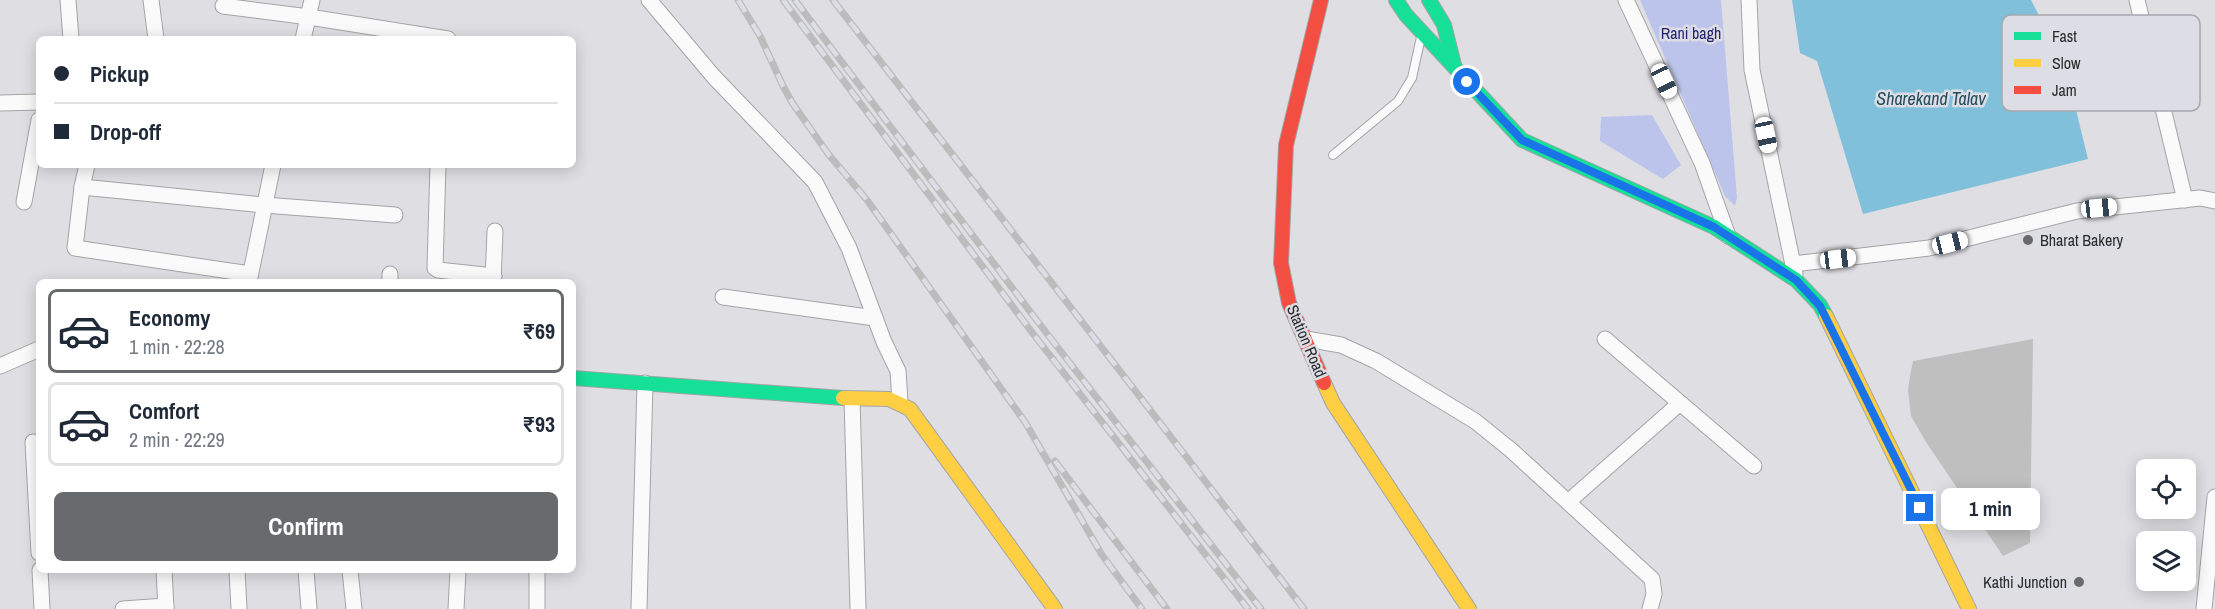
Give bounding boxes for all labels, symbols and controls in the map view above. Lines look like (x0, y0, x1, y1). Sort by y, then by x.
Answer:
legend (2002, 15, 2200, 111)
park label: Rani bagh (1661, 22, 1721, 44)
text: Fast (2052, 25, 2077, 47)
text: Slow (2052, 52, 2081, 74)
text: Pickup (90, 59, 149, 89)
car (1648, 61, 1680, 101)
route start (1453, 68, 1480, 95)
text: Jam (2052, 79, 2077, 101)
water label: Sharekand Talav (1876, 86, 1987, 111)
car (1753, 116, 1779, 154)
text: Drop-off (90, 117, 161, 147)
car (2080, 197, 2118, 219)
place label: Bharat Bakery (2040, 229, 2124, 251)
car (1930, 230, 1970, 256)
marker: Bharat Bakery (2021, 233, 2035, 247)
car (1819, 248, 1857, 270)
street label: Station Road (1282, 301, 1332, 381)
text: Economy (129, 303, 210, 333)
icon: car (57, 304, 111, 358)
text: ₹69 (522, 316, 555, 346)
text: 1 min · 22:28 (129, 333, 225, 360)
text: Comfort (129, 396, 199, 426)
icon: car (57, 397, 111, 451)
text: ₹93 (522, 409, 555, 439)
text: 2 min · 22:29 (129, 426, 225, 453)
map controls (2136, 459, 2196, 591)
button: locate (2136, 459, 2196, 519)
callout: 1 min (1941, 487, 2040, 529)
button: Confirm (54, 492, 558, 561)
route end (1906, 494, 1933, 521)
text: 1 min (1969, 495, 2012, 522)
button: layers (2136, 531, 2196, 591)
place label: Kathi Junction (1983, 571, 2067, 593)
marker: Kathi Junction (2072, 575, 2086, 589)

